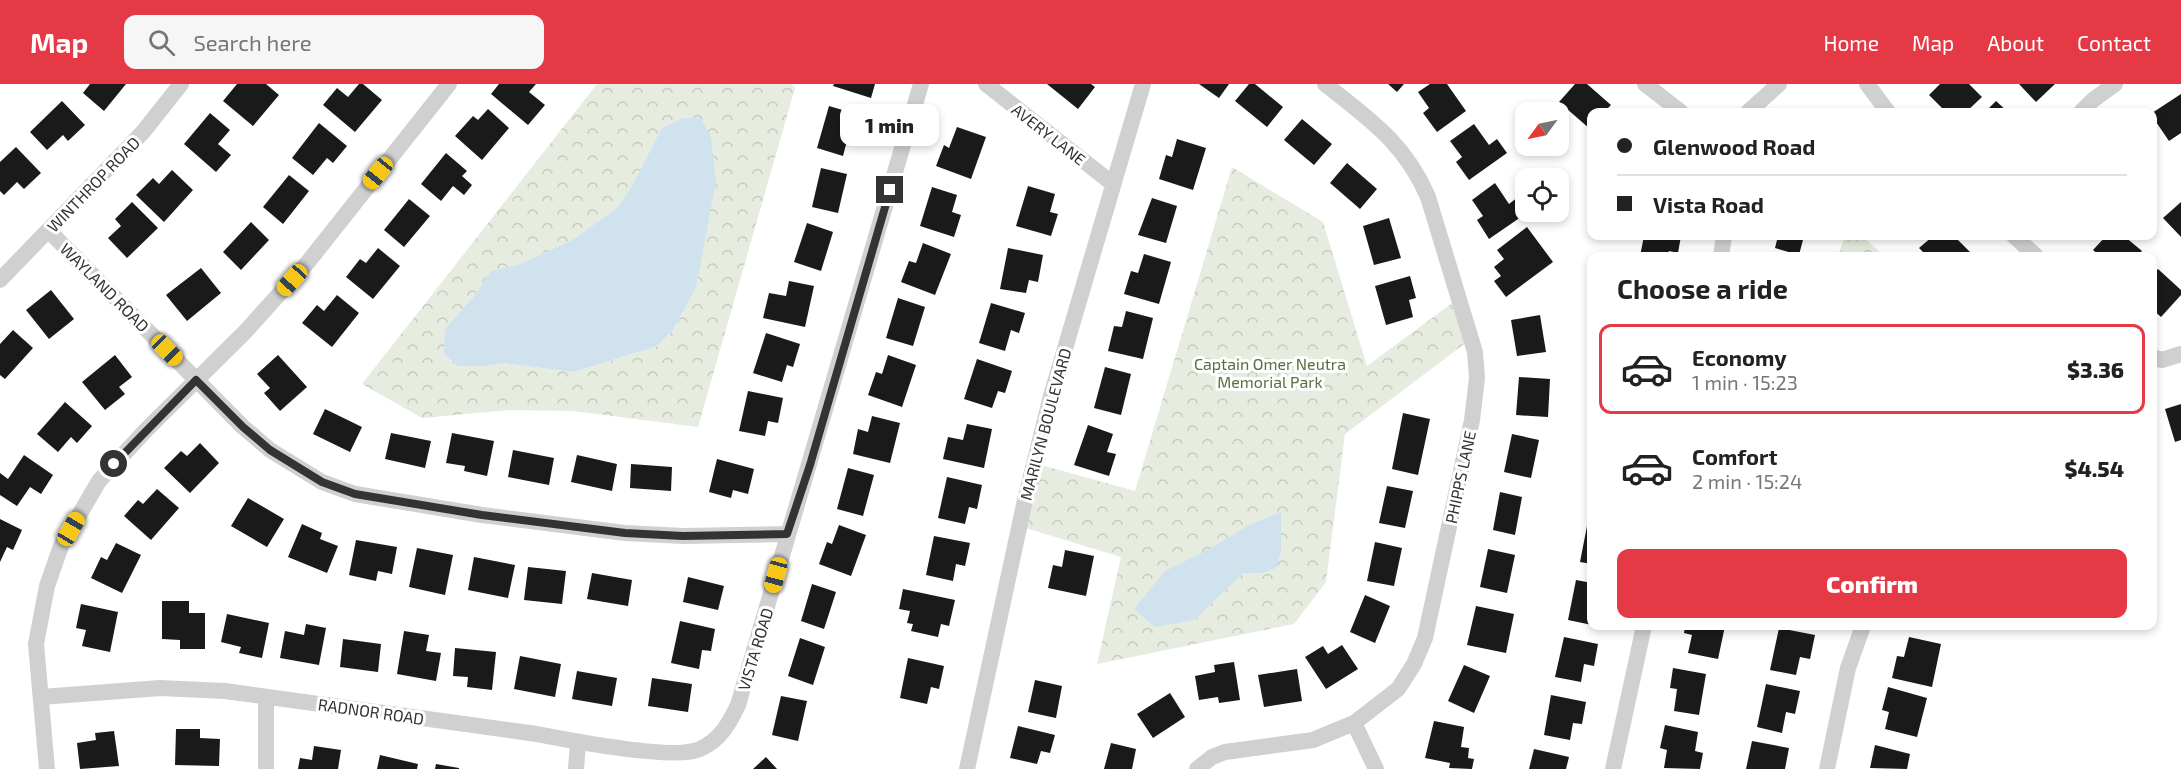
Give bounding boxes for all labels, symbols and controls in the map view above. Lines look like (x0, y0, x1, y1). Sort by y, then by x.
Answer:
search box (124, 15, 544, 69)
text: Map (30, 25, 88, 59)
icon: search (145, 26, 178, 59)
text: Search here (193, 29, 312, 55)
text: Home (1823, 30, 1879, 55)
text: Map (1912, 30, 1954, 55)
text: About (1987, 30, 2044, 55)
text: Contact (2077, 30, 2151, 55)
street label: AVERY LANE (1008, 99, 1090, 169)
north arrow (1515, 102, 1569, 156)
map controls (1515, 102, 1569, 222)
callout: 1 min (840, 103, 940, 145)
text: 1 min (865, 113, 914, 137)
street label: WINTHROP ROAD (43, 132, 143, 236)
text: Glenwood Road (1653, 133, 1815, 159)
car (360, 153, 396, 193)
button: locate (1515, 168, 1569, 222)
route end (876, 176, 903, 203)
text: Vista Road (1653, 191, 1764, 217)
street label: WAYLAND ROAD (57, 239, 153, 335)
car (273, 261, 311, 299)
text: Choose a ride (1617, 272, 1788, 304)
car (148, 331, 186, 369)
icon: car (1620, 342, 1674, 396)
text: Economy (1692, 344, 1787, 370)
street label: MARILYN BOULEVARD (1016, 346, 1074, 502)
park label: Captain Omer Neutra Memorial Park (1194, 354, 1346, 391)
text: $3.36 (2067, 356, 2124, 382)
text: 1 min · 15:23 (1692, 370, 1798, 394)
street label: PHIPPS LANE (1441, 429, 1479, 525)
icon: car (1620, 441, 1674, 495)
text: Comfort (1692, 443, 1777, 469)
route start (100, 450, 127, 477)
text: $4.54 (2065, 455, 2124, 481)
text: 2 min · 15:24 (1692, 469, 1802, 493)
car (54, 509, 88, 549)
button: Confirm (1617, 549, 2127, 618)
car (763, 555, 789, 595)
street label: VISTA ROAD (733, 605, 777, 693)
street label: RADNOR ROAD (317, 694, 425, 728)

